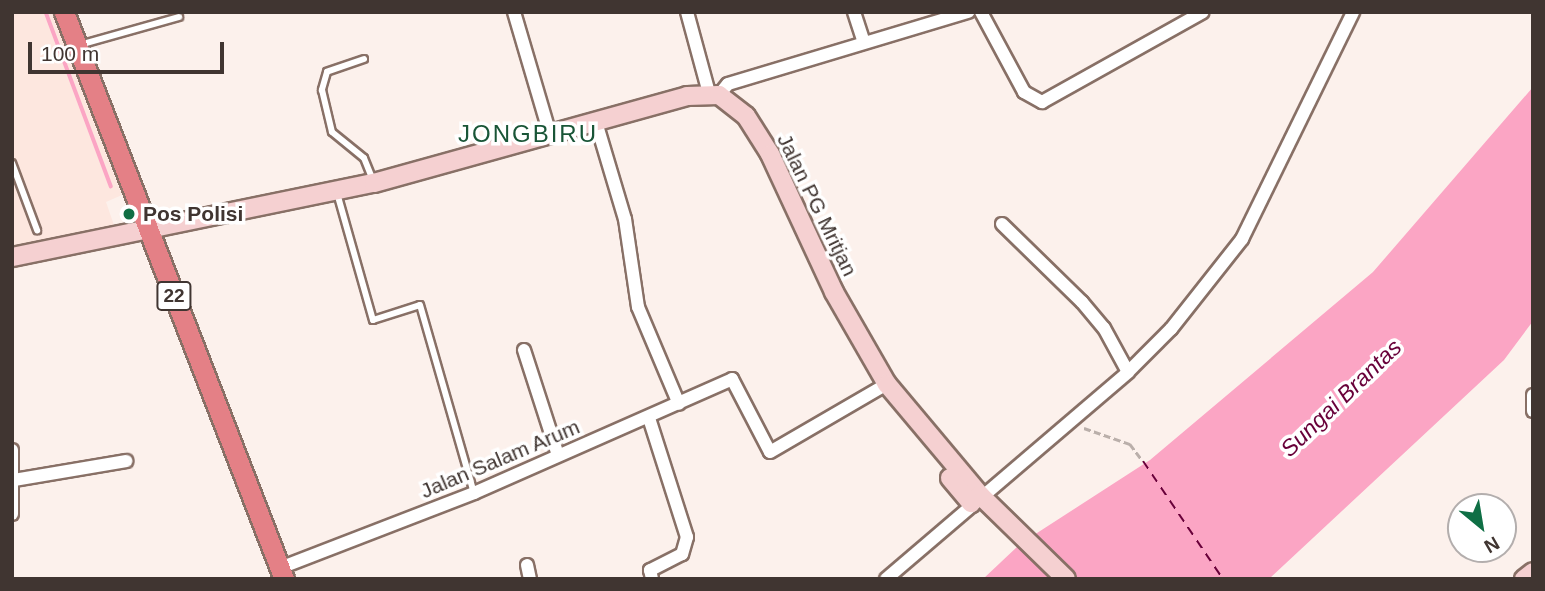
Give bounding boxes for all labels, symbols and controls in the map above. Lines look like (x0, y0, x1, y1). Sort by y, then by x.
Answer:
scale bar (32, 28, 228, 72)
text: 100 m (41, 42, 99, 65)
district label: JONGBIRU (459, 120, 597, 148)
street label: Jalan PG Mritjan (772, 130, 862, 280)
place label: Pos Polisi (143, 201, 243, 227)
marker: Pos Polisi (121, 206, 137, 222)
road number: 22 (155, 280, 193, 312)
water label: Sungai Brantas (1275, 333, 1407, 463)
street label: Jalan Salam Arum (416, 414, 584, 504)
north arrow (1447, 493, 1517, 563)
text: N (1481, 532, 1503, 557)

